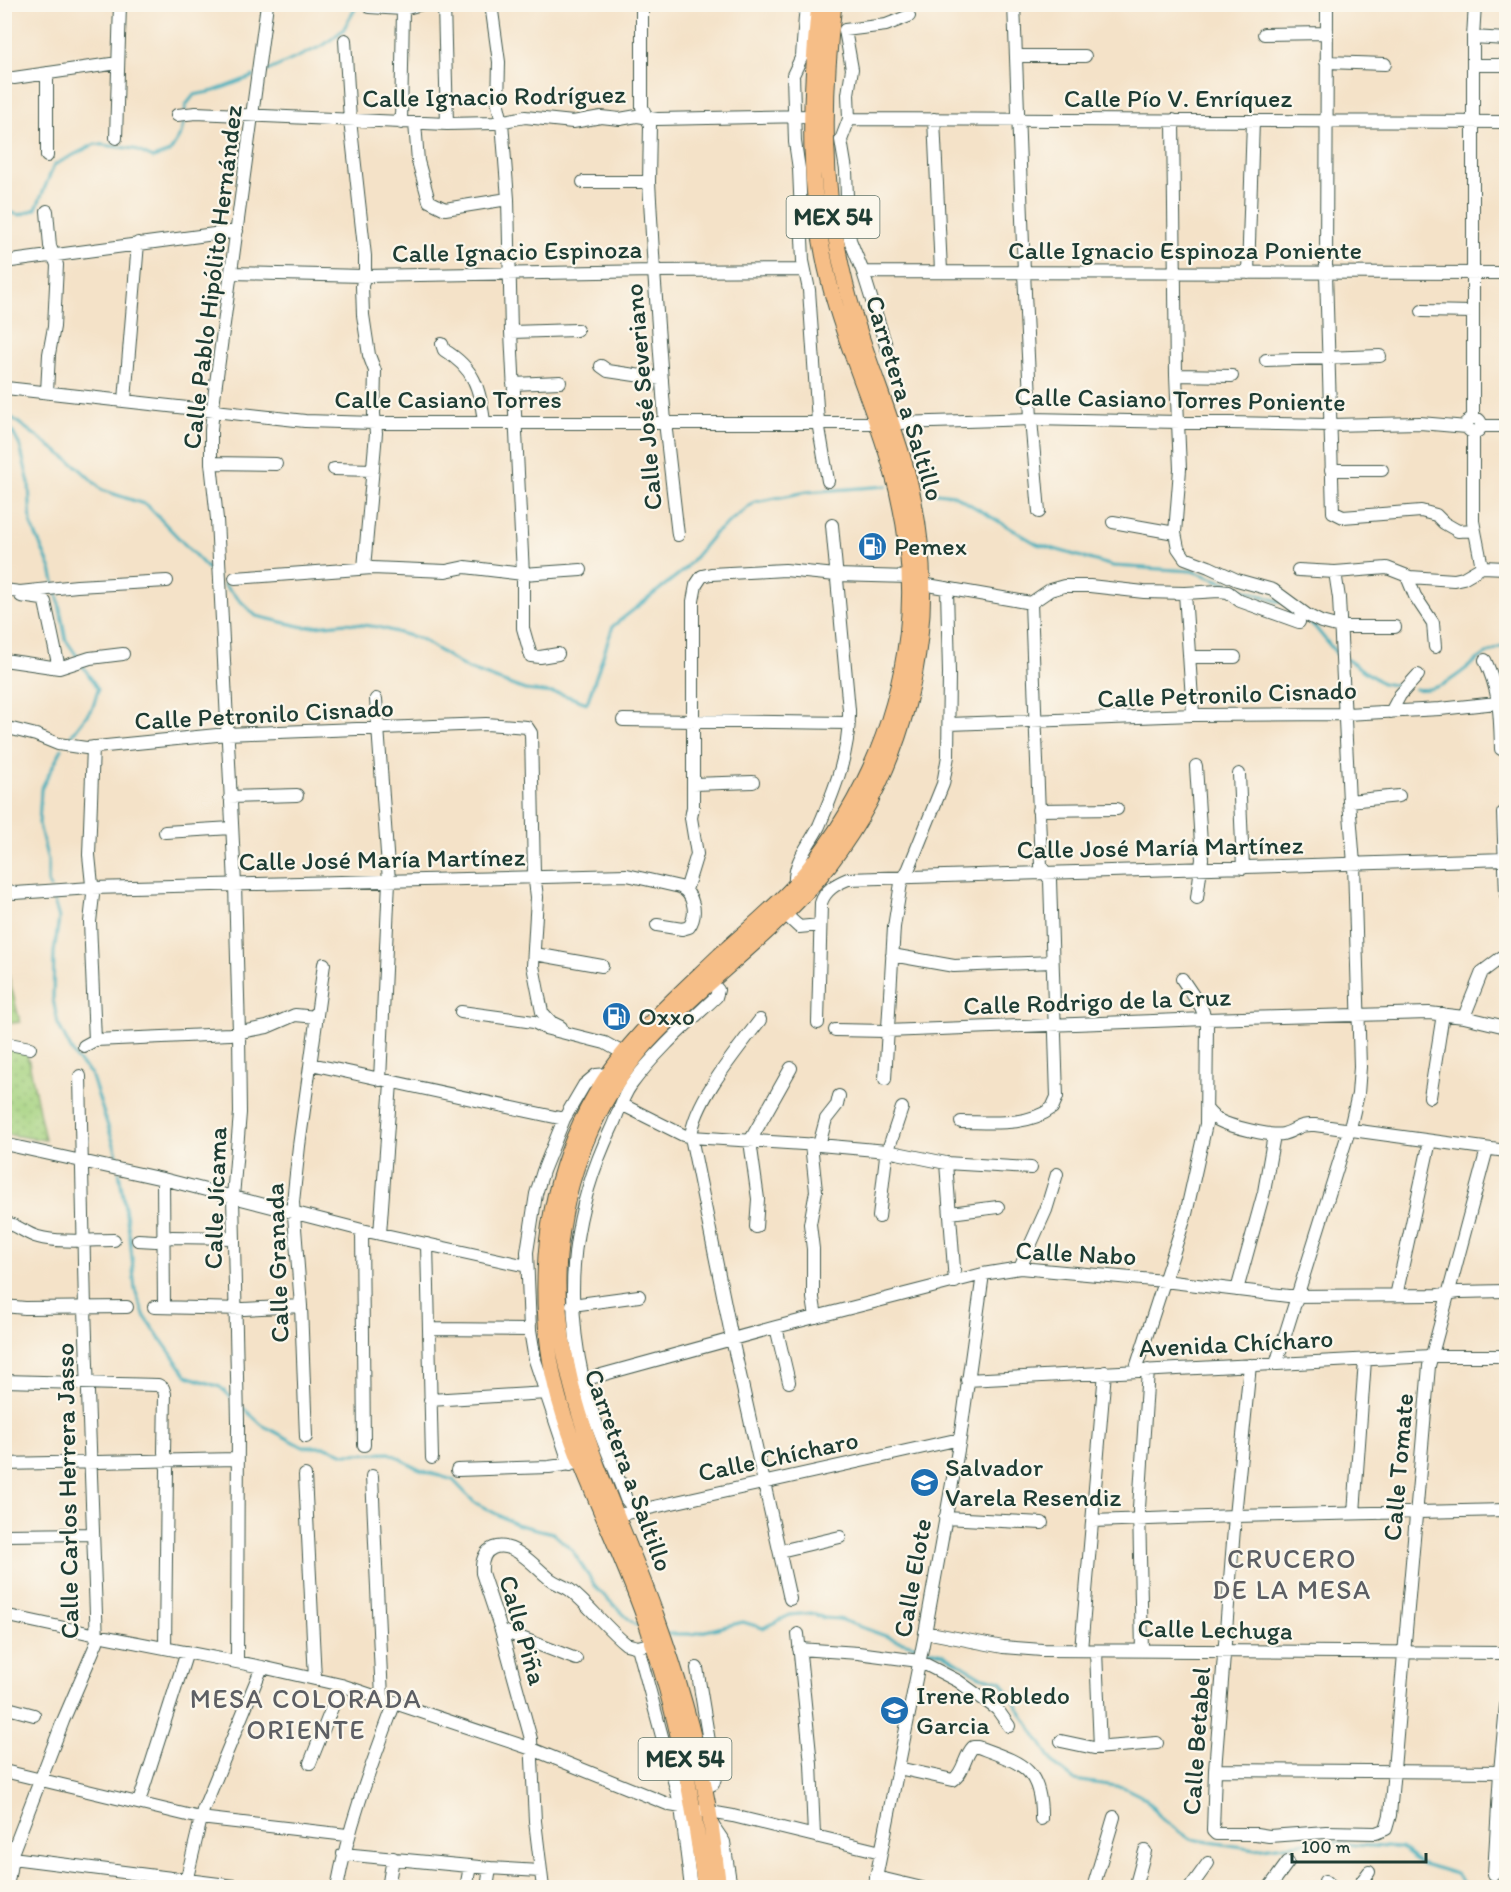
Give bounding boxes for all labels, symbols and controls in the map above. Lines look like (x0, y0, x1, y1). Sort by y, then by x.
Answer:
street label: Calle Ignacio Rodríguez (362, 78, 626, 114)
street label: Calle Pío V. Enríquez (1064, 82, 1292, 114)
street label: Calle Pablo Hipólito Hernández (175, 103, 249, 451)
road number: MEX 54 (786, 196, 880, 238)
street label: Calle Ignacio Espinoza (392, 233, 643, 269)
street label: Calle Ignacio Espinoza Poniente (1008, 234, 1362, 266)
street label: Calle José Severiano (617, 282, 669, 512)
street label: Carretera a Saltillo (859, 291, 951, 505)
street label: Calle Casiano Torres Poniente (1014, 380, 1346, 418)
street label: Calle Casiano Torres (334, 383, 562, 415)
fuel station icon: Pemex (857, 530, 889, 562)
place label: Pemex (894, 530, 967, 562)
street label: Calle Petronilo Cisnado (1097, 673, 1357, 715)
street label: Calle Petronilo Cisnado (133, 691, 395, 737)
street label: Calle José María Martínez (1016, 828, 1304, 866)
street label: Calle José María Martínez (238, 840, 526, 878)
street label: Calle Rodrigo de la Cruz (963, 980, 1231, 1022)
fuel station icon: Oxxo (601, 1000, 633, 1032)
place label: Oxxo (638, 1000, 695, 1032)
street label: Calle Jícama (197, 1126, 233, 1270)
street label: Calle Granada (258, 1182, 296, 1343)
street label: Calle Nabo (1015, 1234, 1137, 1272)
street label: Avenida Chícharo (1138, 1322, 1334, 1364)
street label: Calle Carlos Herrera Jasso (48, 1342, 86, 1640)
street label: Carretera a Saltillo (578, 1364, 680, 1576)
street label: Calle Tomate (1376, 1392, 1420, 1542)
street label: Calle Chícharo (695, 1423, 861, 1489)
place label: Salvador Varela Resendiz (945, 1451, 1121, 1513)
school or university icon: Salvador Varela Resendiz (908, 1466, 940, 1498)
street label: Calle Elote (886, 1516, 938, 1640)
district label: CRUCERO DE LA MESA (1212, 1542, 1372, 1606)
street label: Calle Piña (492, 1571, 554, 1689)
street label: Calle Lechuga (1137, 1612, 1293, 1646)
street label: Calle Betabel (1175, 1666, 1217, 1816)
place label: Irene Robledo Garcia (916, 1679, 1070, 1741)
district label: MESA COLORADA ORIENTE (190, 1682, 422, 1746)
school or university icon: Irene Robledo Garcia (879, 1694, 911, 1726)
road number: MEX 54 (638, 1738, 732, 1780)
scale bar (1292, 1826, 1426, 1864)
text: 100 m (1301, 1836, 1351, 1858)

